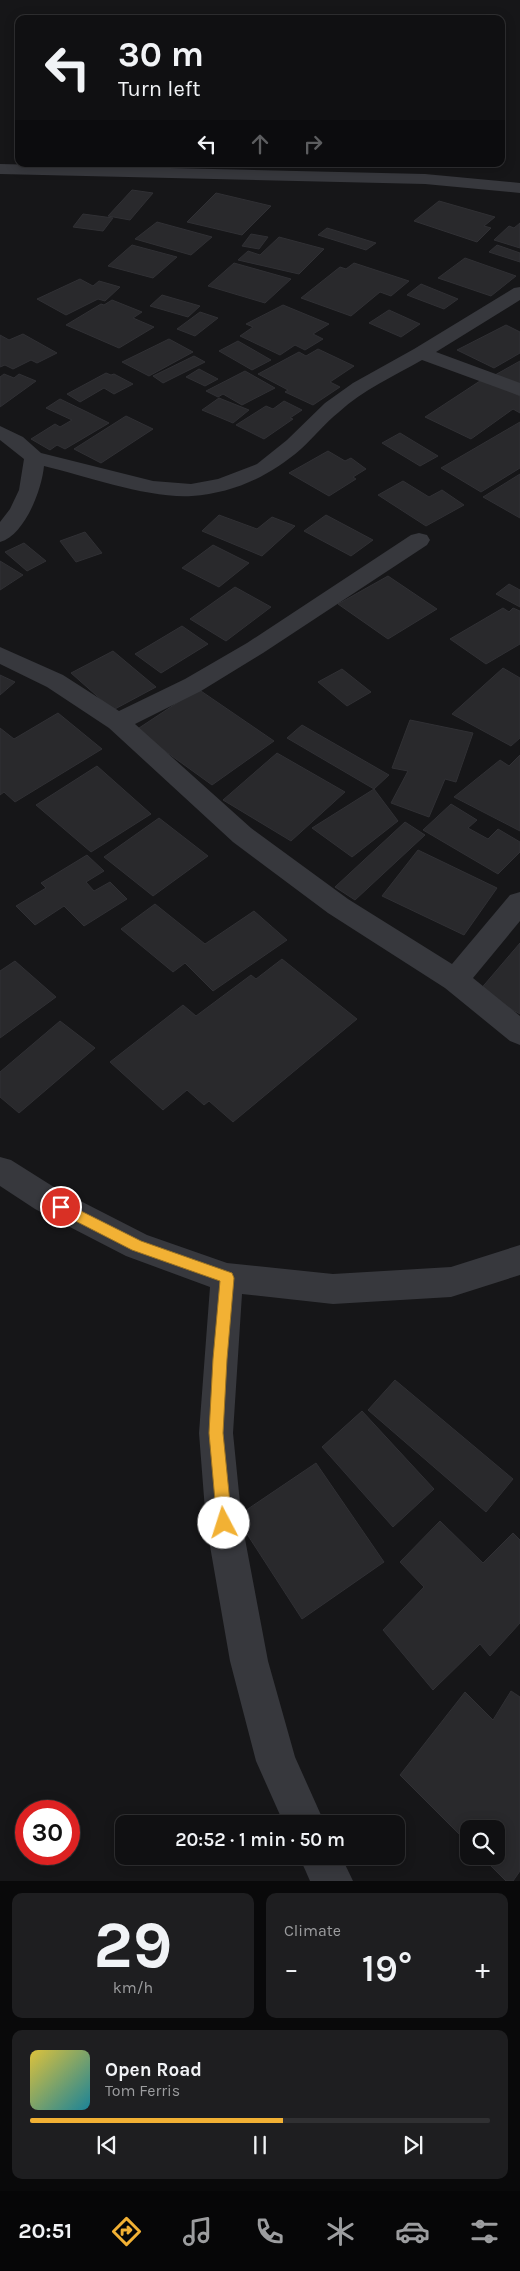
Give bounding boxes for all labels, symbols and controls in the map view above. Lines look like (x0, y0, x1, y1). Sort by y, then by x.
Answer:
text: 30 m (118, 34, 204, 75)
icon: left (35, 35, 100, 100)
text: Turn left (118, 76, 201, 102)
icon: left (193, 130, 221, 158)
icon: ahead (246, 130, 274, 158)
icon: right (299, 130, 327, 158)
pin (40, 1186, 82, 1228)
icon: arrive (47, 1193, 75, 1221)
position arrow (197, 1496, 249, 1548)
speed limit sign: 30 (15, 1800, 80, 1865)
map controls (460, 1820, 505, 1865)
button: search (460, 1820, 505, 1865)
text: 20:52 · 1 min · 50 m (175, 1829, 345, 1851)
text: 29 (94, 1907, 172, 1983)
text: Climate (284, 1921, 341, 1940)
text: 19° (362, 1946, 412, 1991)
text: − (284, 1952, 299, 1985)
text: + (475, 1952, 490, 1985)
text: km/h (113, 1978, 153, 1997)
text: Open Road (105, 2059, 202, 2081)
text: Tom Ferris (105, 2081, 180, 2100)
icon: previous (93, 2131, 121, 2159)
icon: pause (246, 2131, 274, 2159)
icon: next (399, 2131, 427, 2159)
icon: directions (109, 2214, 144, 2249)
icon: music (180, 2214, 215, 2249)
icon: phone (252, 2214, 287, 2249)
icon: climate (323, 2214, 358, 2249)
icon: car (395, 2214, 430, 2249)
icon: filters (467, 2214, 502, 2249)
text: 20:51 (18, 2218, 72, 2244)

